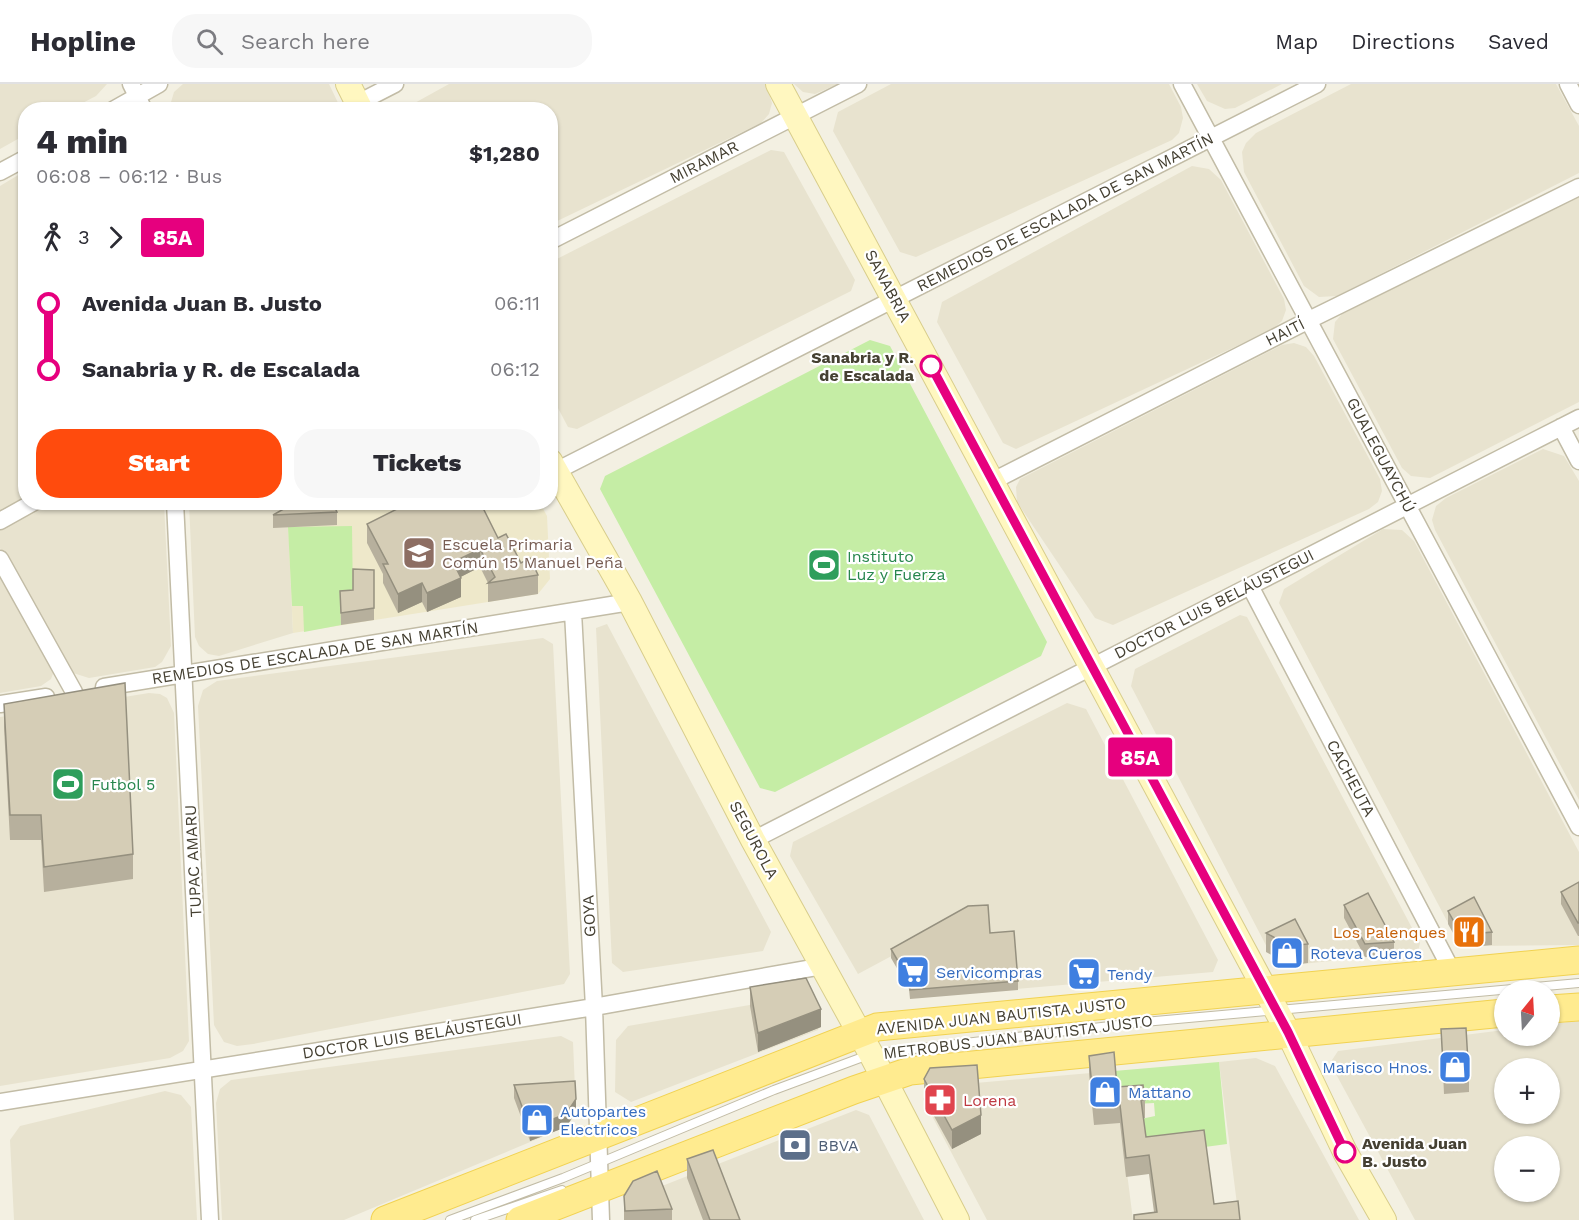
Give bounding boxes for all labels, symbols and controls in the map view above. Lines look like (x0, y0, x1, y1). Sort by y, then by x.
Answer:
search box (172, 14, 592, 68)
text: Hopline (30, 25, 136, 58)
icon: search (193, 25, 226, 58)
text: Search here (241, 29, 370, 54)
text: Map (1275, 29, 1318, 54)
text: Directions (1351, 29, 1455, 54)
text: Saved (1488, 29, 1549, 54)
text: 4 min (36, 122, 128, 161)
street label: REMEDIOS DE ESCALADA DE SAN MARTÍN (914, 129, 1216, 295)
street label: MIRAMAR (667, 137, 741, 187)
text: $1,280 (469, 141, 540, 166)
text: 06:08 – 06:12 · Bus (36, 164, 222, 188)
icon: walk (36, 221, 69, 254)
icon: forward (99, 221, 132, 254)
text: 3 (78, 225, 90, 249)
text: 85A (153, 225, 192, 250)
street label: SANABRIA (861, 246, 915, 326)
text: Avenida Juan B. Justo (82, 291, 322, 316)
text: 06:11 (494, 291, 540, 315)
street label: HAITÍ (1262, 314, 1308, 350)
place label: Sanabria y R. de Escalada (811, 348, 915, 385)
marker: Sanabria y R. de Escalada (920, 355, 942, 377)
text: Sanabria y R. de Escalada (82, 357, 360, 382)
text: 06:12 (490, 357, 540, 381)
street label: GUALEGUAYCHÚ (1343, 394, 1419, 516)
button: Start (36, 429, 282, 498)
button: Tickets (294, 429, 540, 498)
school or university icon: Escuela Primaria Común 15 Manuel Peña (401, 535, 437, 571)
place label: Escuela Primaria Común 15 Manuel Peña (442, 535, 623, 572)
street label: DOCTOR LUIS BELÁUSTEGUI (1111, 545, 1317, 663)
sports icon: Instituto Luz y Fuerza (806, 547, 842, 583)
place label: Instituto Luz y Fuerza (847, 547, 946, 584)
street label: REMEDIOS DE ESCALADA DE SAN MARTÍN (150, 618, 480, 688)
street label: CACHEUTA (1323, 736, 1379, 820)
line badge: 85A (1106, 738, 1174, 776)
text: 85A (1120, 745, 1160, 770)
sports icon: Futbol 5 (50, 766, 86, 802)
place label: Futbol 5 (91, 775, 155, 794)
street label: SEGUROLA (725, 798, 783, 883)
street label: TUPAC AMARU (181, 804, 205, 918)
street label: GOYA (578, 894, 600, 937)
restaurant icon: Los Palenques (1451, 914, 1487, 950)
place label: Los Palenques (1333, 923, 1446, 942)
shop icon: Roteva Cueros (1269, 935, 1305, 971)
place label: Roteva Cueros (1310, 944, 1422, 963)
supermarket icon: Servicompras (895, 954, 931, 990)
supermarket icon: Tendy (1066, 956, 1102, 992)
place label: Servicompras (936, 963, 1042, 982)
place label: Tendy (1107, 965, 1153, 984)
north arrow (1494, 980, 1560, 1046)
map controls (1494, 980, 1560, 1202)
street label: AVENIDA JUAN BAUTISTA JUSTO (875, 993, 1127, 1039)
street label: DOCTOR LUIS BELÁUSTEGUI (301, 1009, 523, 1063)
street label: METROBUS JUAN BAUTISTA JUSTO (882, 1011, 1154, 1063)
shop icon: Marisco Hnos. (1437, 1049, 1473, 1085)
place label: Marisco Hnos. (1322, 1058, 1432, 1077)
button: + (1494, 1058, 1560, 1124)
shop icon: Mattano (1087, 1074, 1123, 1110)
pharmacy icon: Lorena (922, 1082, 958, 1118)
place label: Mattano (1128, 1083, 1191, 1102)
place label: Lorena (963, 1091, 1016, 1110)
shop icon: Autopartes Electricos (519, 1102, 555, 1138)
place label: Autopartes Electricos (560, 1102, 646, 1139)
bank icon: BBVA (777, 1127, 813, 1163)
place label: Avenida Juan B. Justo (1362, 1134, 1467, 1171)
place label: BBVA (818, 1136, 859, 1155)
button: − (1494, 1136, 1560, 1202)
marker: Avenida Juan B. Justo (1334, 1141, 1356, 1163)

